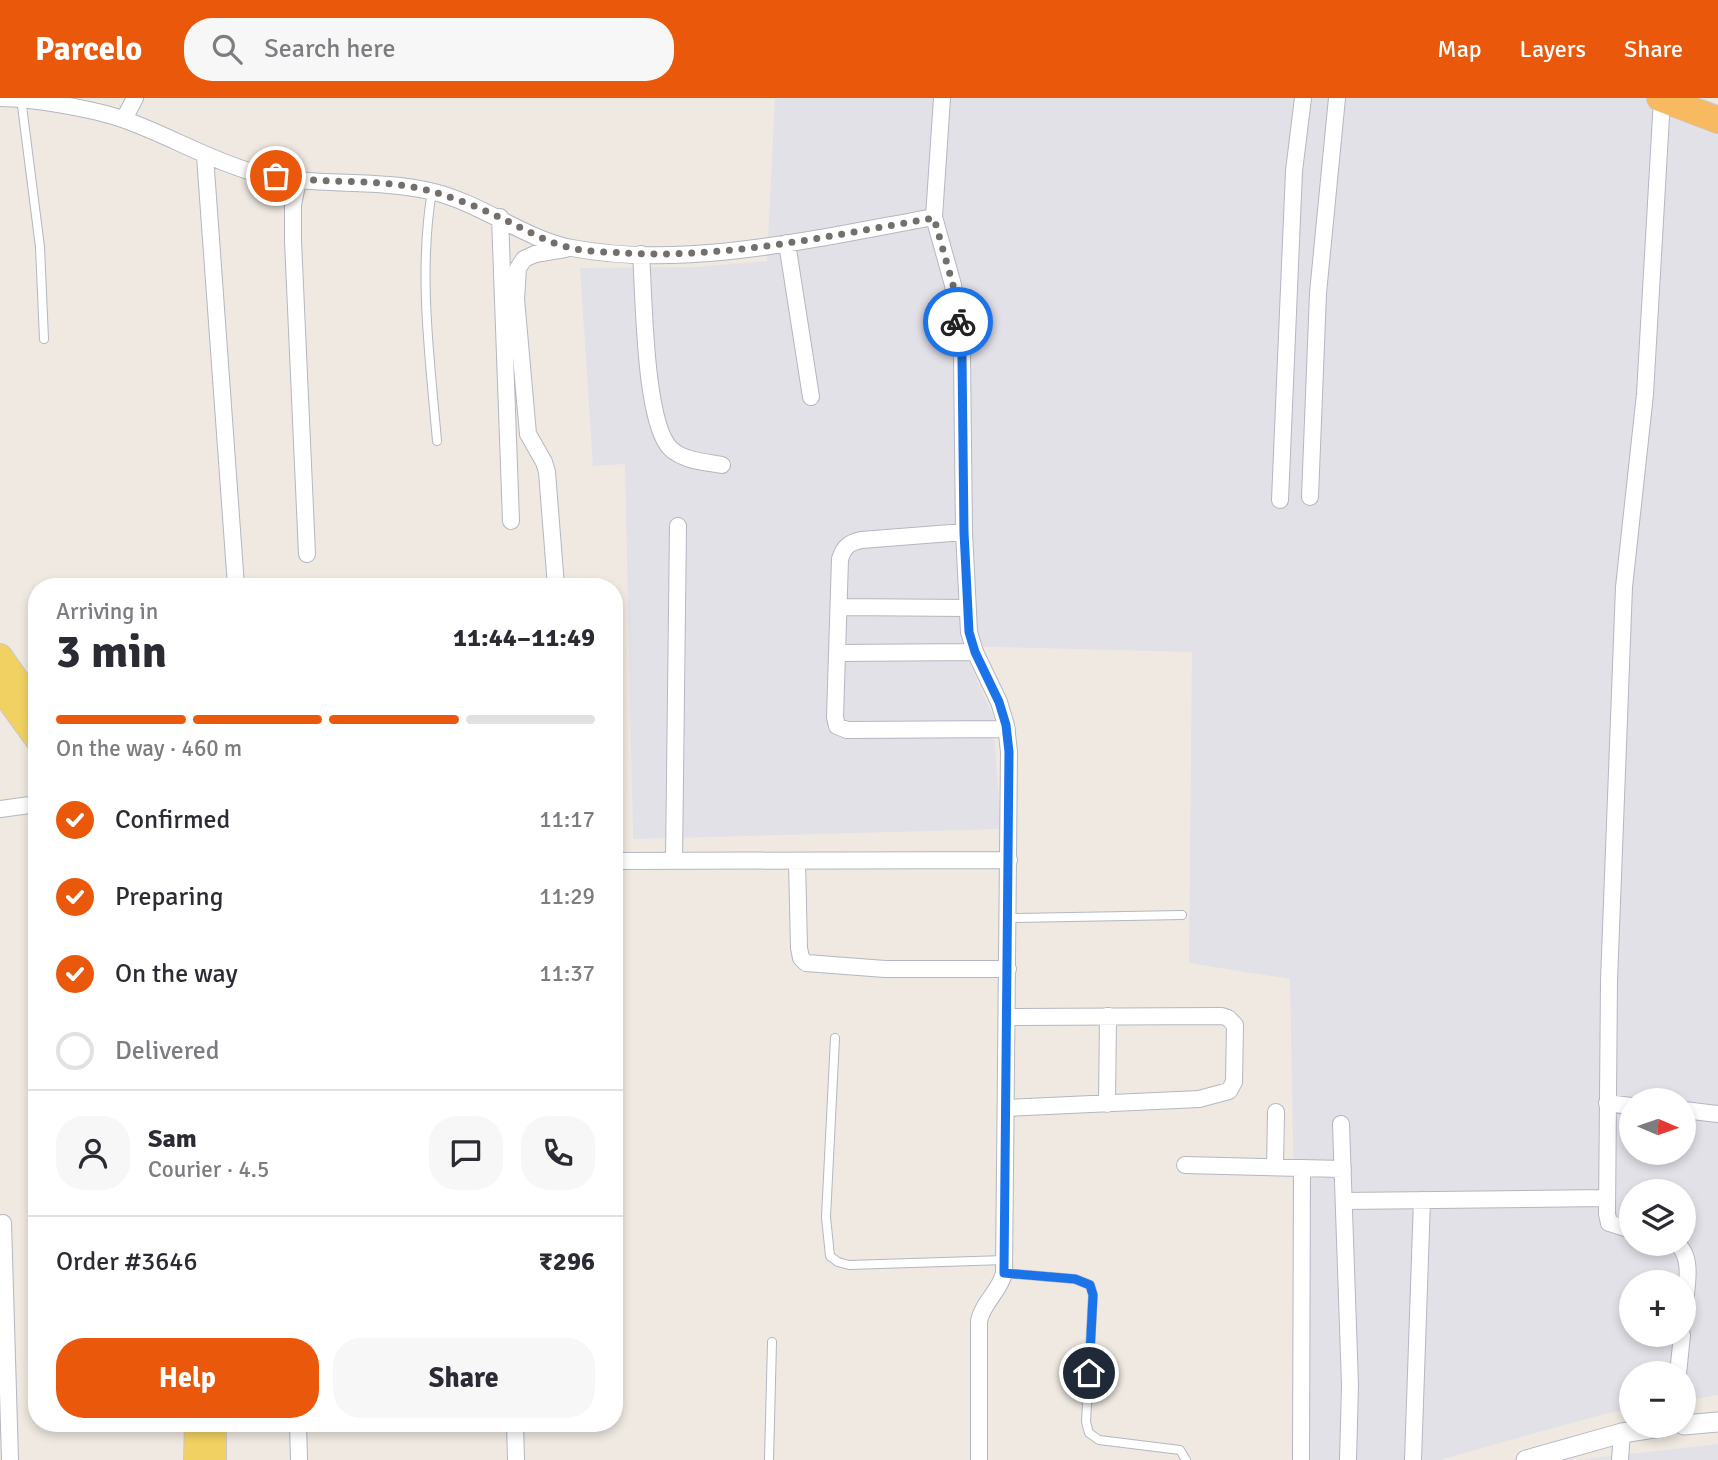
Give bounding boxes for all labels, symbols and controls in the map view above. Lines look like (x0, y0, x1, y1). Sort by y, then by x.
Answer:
search box (184, 18, 674, 81)
text: Parcelo (35, 29, 142, 70)
icon: search (208, 30, 246, 68)
text: Search here (264, 33, 395, 65)
text: Map (1437, 34, 1482, 64)
text: Layers (1520, 34, 1586, 64)
text: Share (1624, 34, 1683, 64)
pin (246, 146, 306, 206)
icon: bag (257, 157, 295, 195)
courier (923, 287, 993, 357)
icon: bike (939, 303, 977, 341)
text: Arriving in (56, 597, 158, 626)
text: 11:44–11:49 (453, 622, 595, 654)
text: 3 min (56, 624, 167, 680)
text: On the way · 460 m (56, 734, 242, 763)
icon: check (56, 801, 94, 839)
text: Confirmed (115, 804, 230, 836)
text: 11:17 (539, 805, 595, 834)
icon: check (56, 878, 94, 916)
text: Preparing (115, 881, 223, 913)
text: 11:29 (539, 882, 595, 911)
icon: check (56, 955, 94, 993)
text: On the way (115, 958, 238, 990)
text: 11:37 (539, 959, 595, 988)
text: Delivered (115, 1035, 220, 1067)
north arrow (1619, 1088, 1696, 1166)
map controls (1619, 1088, 1696, 1438)
button: person (56, 1116, 130, 1190)
button: chat (429, 1116, 503, 1190)
button: phone (521, 1116, 595, 1190)
text: Sam (148, 1123, 197, 1155)
text: Courier · 4.5 (148, 1155, 269, 1184)
button: layers (1619, 1179, 1696, 1256)
text: Order #3646 (56, 1246, 197, 1278)
text: ₹296 (539, 1246, 595, 1278)
button: + (1619, 1270, 1696, 1347)
button: Help (56, 1338, 319, 1418)
button: Share (333, 1338, 595, 1418)
pin (1059, 1343, 1119, 1403)
icon: home (1070, 1354, 1108, 1392)
button: − (1619, 1361, 1696, 1438)

